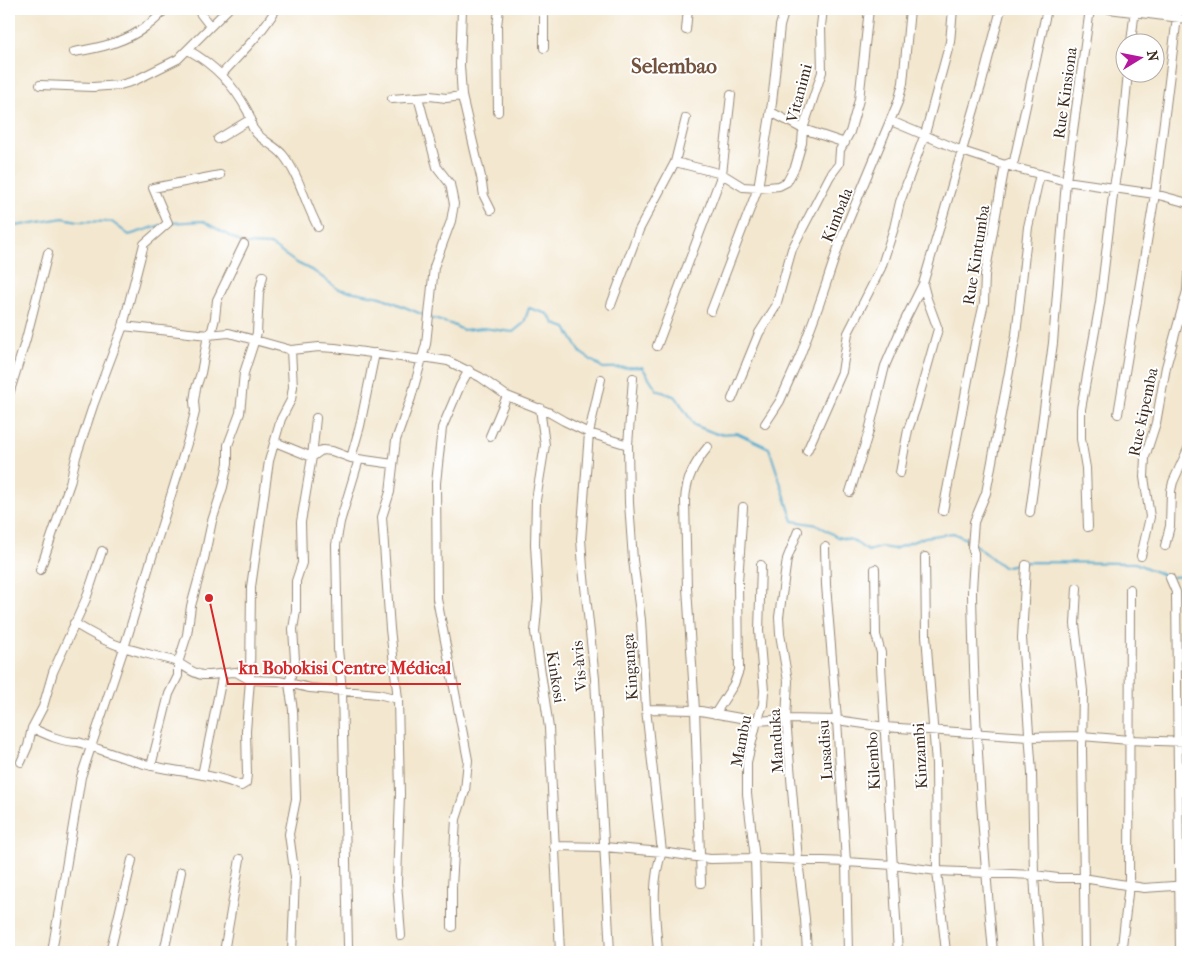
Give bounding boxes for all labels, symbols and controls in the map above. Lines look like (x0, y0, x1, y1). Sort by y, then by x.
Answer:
north arrow (1114, 32, 1164, 82)
street label: Rue Kinsiona (1049, 45, 1081, 140)
text: N (1143, 49, 1162, 63)
district label: Selembao (631, 54, 717, 78)
street label: Vitanimi (782, 61, 816, 125)
street label: Kimbala (817, 184, 857, 245)
street label: Rue Kintumba (959, 203, 993, 306)
street label: Rue kipemba (1124, 365, 1162, 458)
street label: Kinganga (618, 632, 642, 701)
street label: Vis-àvis (567, 640, 591, 693)
street label: Kinkosi (543, 650, 570, 705)
callout: kn Bobokisi Centre Médical (228, 651, 461, 684)
text: kn Bobokisi Centre Médical (238, 658, 452, 679)
street label: Manduka (765, 708, 787, 774)
street label: Mambu (727, 713, 755, 769)
street label: Lusadisu (813, 719, 837, 781)
street label: Kinzambi (909, 722, 931, 790)
street label: Kilembo (862, 731, 884, 791)

